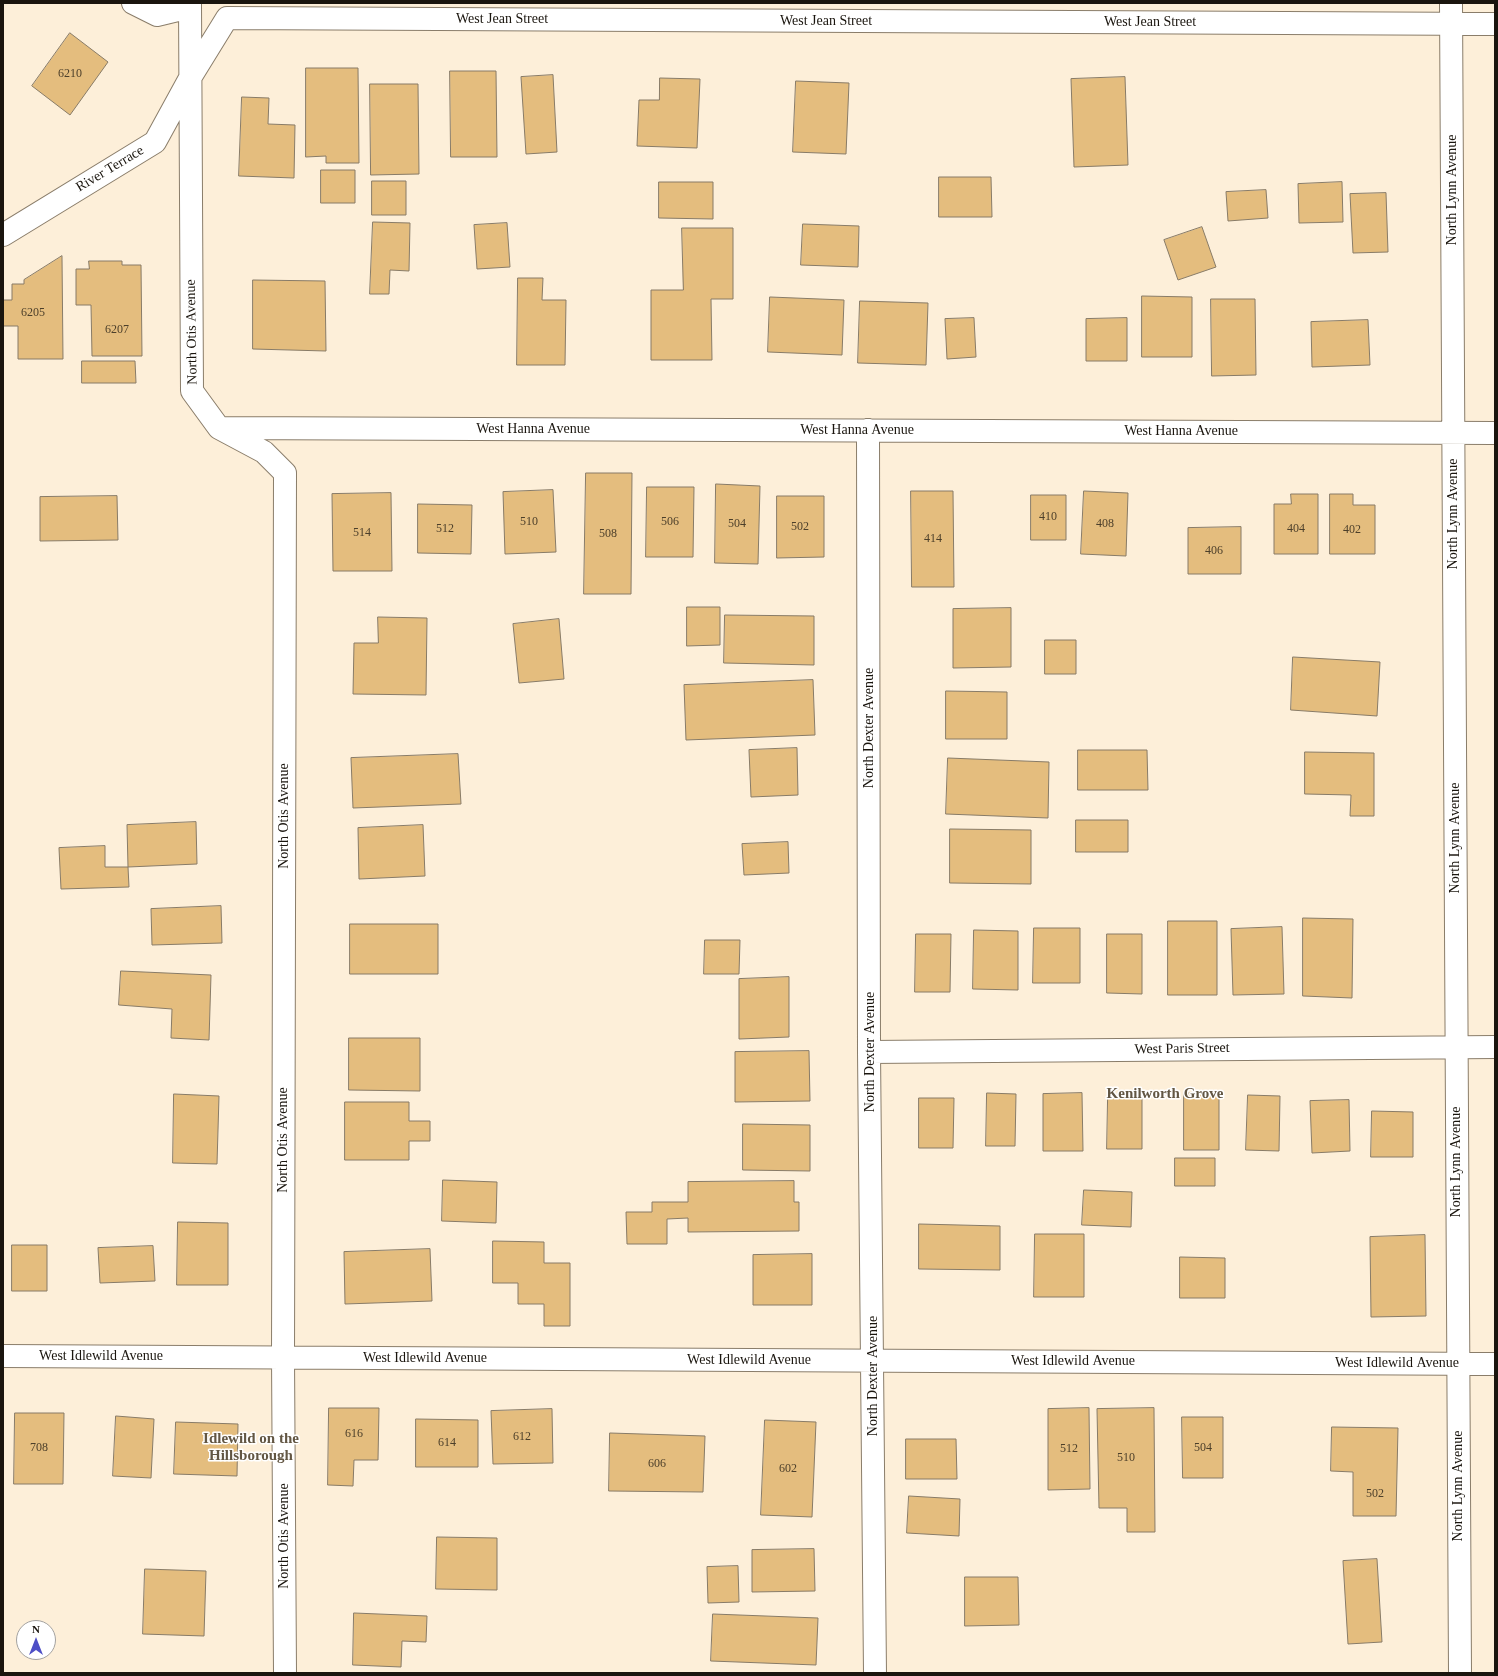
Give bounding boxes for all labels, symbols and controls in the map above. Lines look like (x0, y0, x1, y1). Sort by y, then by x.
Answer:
street label: West Jean Street (456, 11, 548, 27)
street label: West Jean Street (780, 13, 872, 29)
street label: West Jean Street (1104, 14, 1196, 30)
house number: 6210 (58, 67, 82, 81)
street label: North Lynn Avenue (1444, 135, 1460, 245)
street label: River Terrace (73, 142, 147, 196)
street label: North Otis Avenue (183, 279, 201, 385)
house number: 6205 (21, 306, 45, 320)
house number: 6207 (105, 323, 129, 337)
street label: West Hanna Avenue (476, 421, 590, 437)
street label: West Hanna Avenue (800, 422, 914, 438)
street label: West Hanna Avenue (1124, 423, 1238, 439)
street label: North Lynn Avenue (1445, 459, 1461, 569)
house number: 410 (1039, 510, 1057, 524)
house number: 510 (520, 515, 538, 529)
house number: 506 (661, 515, 679, 529)
house number: 504 (728, 517, 746, 531)
house number: 408 (1096, 517, 1114, 531)
house number: 502 (791, 520, 809, 534)
house number: 512 (436, 522, 454, 536)
house number: 404 (1287, 522, 1305, 536)
house number: 402 (1343, 523, 1361, 537)
house number: 514 (353, 526, 371, 540)
house number: 508 (599, 527, 617, 541)
house number: 414 (924, 532, 942, 546)
house number: 406 (1205, 544, 1223, 558)
street label: North Dexter Avenue (861, 668, 877, 788)
street label: North Otis Avenue (276, 763, 292, 869)
street label: North Lynn Avenue (1447, 783, 1463, 893)
street label: North Dexter Avenue (862, 992, 878, 1112)
street label: West Paris Street (1134, 1040, 1230, 1058)
district label: Kenilworth Grove (1107, 1085, 1223, 1103)
street label: North Otis Avenue (275, 1087, 291, 1193)
street label: North Lynn Avenue (1448, 1107, 1464, 1217)
street label: North Dexter Avenue (865, 1316, 881, 1436)
street label: West Idlewild Avenue (39, 1348, 163, 1364)
street label: West Idlewild Avenue (363, 1350, 487, 1366)
street label: West Idlewild Avenue (687, 1352, 811, 1368)
street label: West Idlewild Avenue (1011, 1353, 1135, 1369)
street label: West Idlewild Avenue (1335, 1355, 1459, 1371)
house number: 616 (345, 1427, 363, 1441)
district label: Idlewild on the Hillsborough (203, 1430, 299, 1465)
house number: 612 (513, 1430, 531, 1444)
street label: North Lynn Avenue (1450, 1431, 1466, 1541)
house number: 614 (438, 1436, 456, 1450)
house number: 708 (30, 1441, 48, 1455)
house number: 504 (1194, 1441, 1212, 1455)
house number: 512 (1060, 1442, 1078, 1456)
house number: 510 (1117, 1451, 1135, 1465)
house number: 606 (648, 1457, 666, 1471)
house number: 602 (779, 1462, 797, 1476)
street label: North Otis Avenue (276, 1483, 292, 1589)
house number: 502 (1366, 1487, 1384, 1501)
north arrow (16, 1620, 56, 1660)
text: N (32, 1623, 40, 1635)

